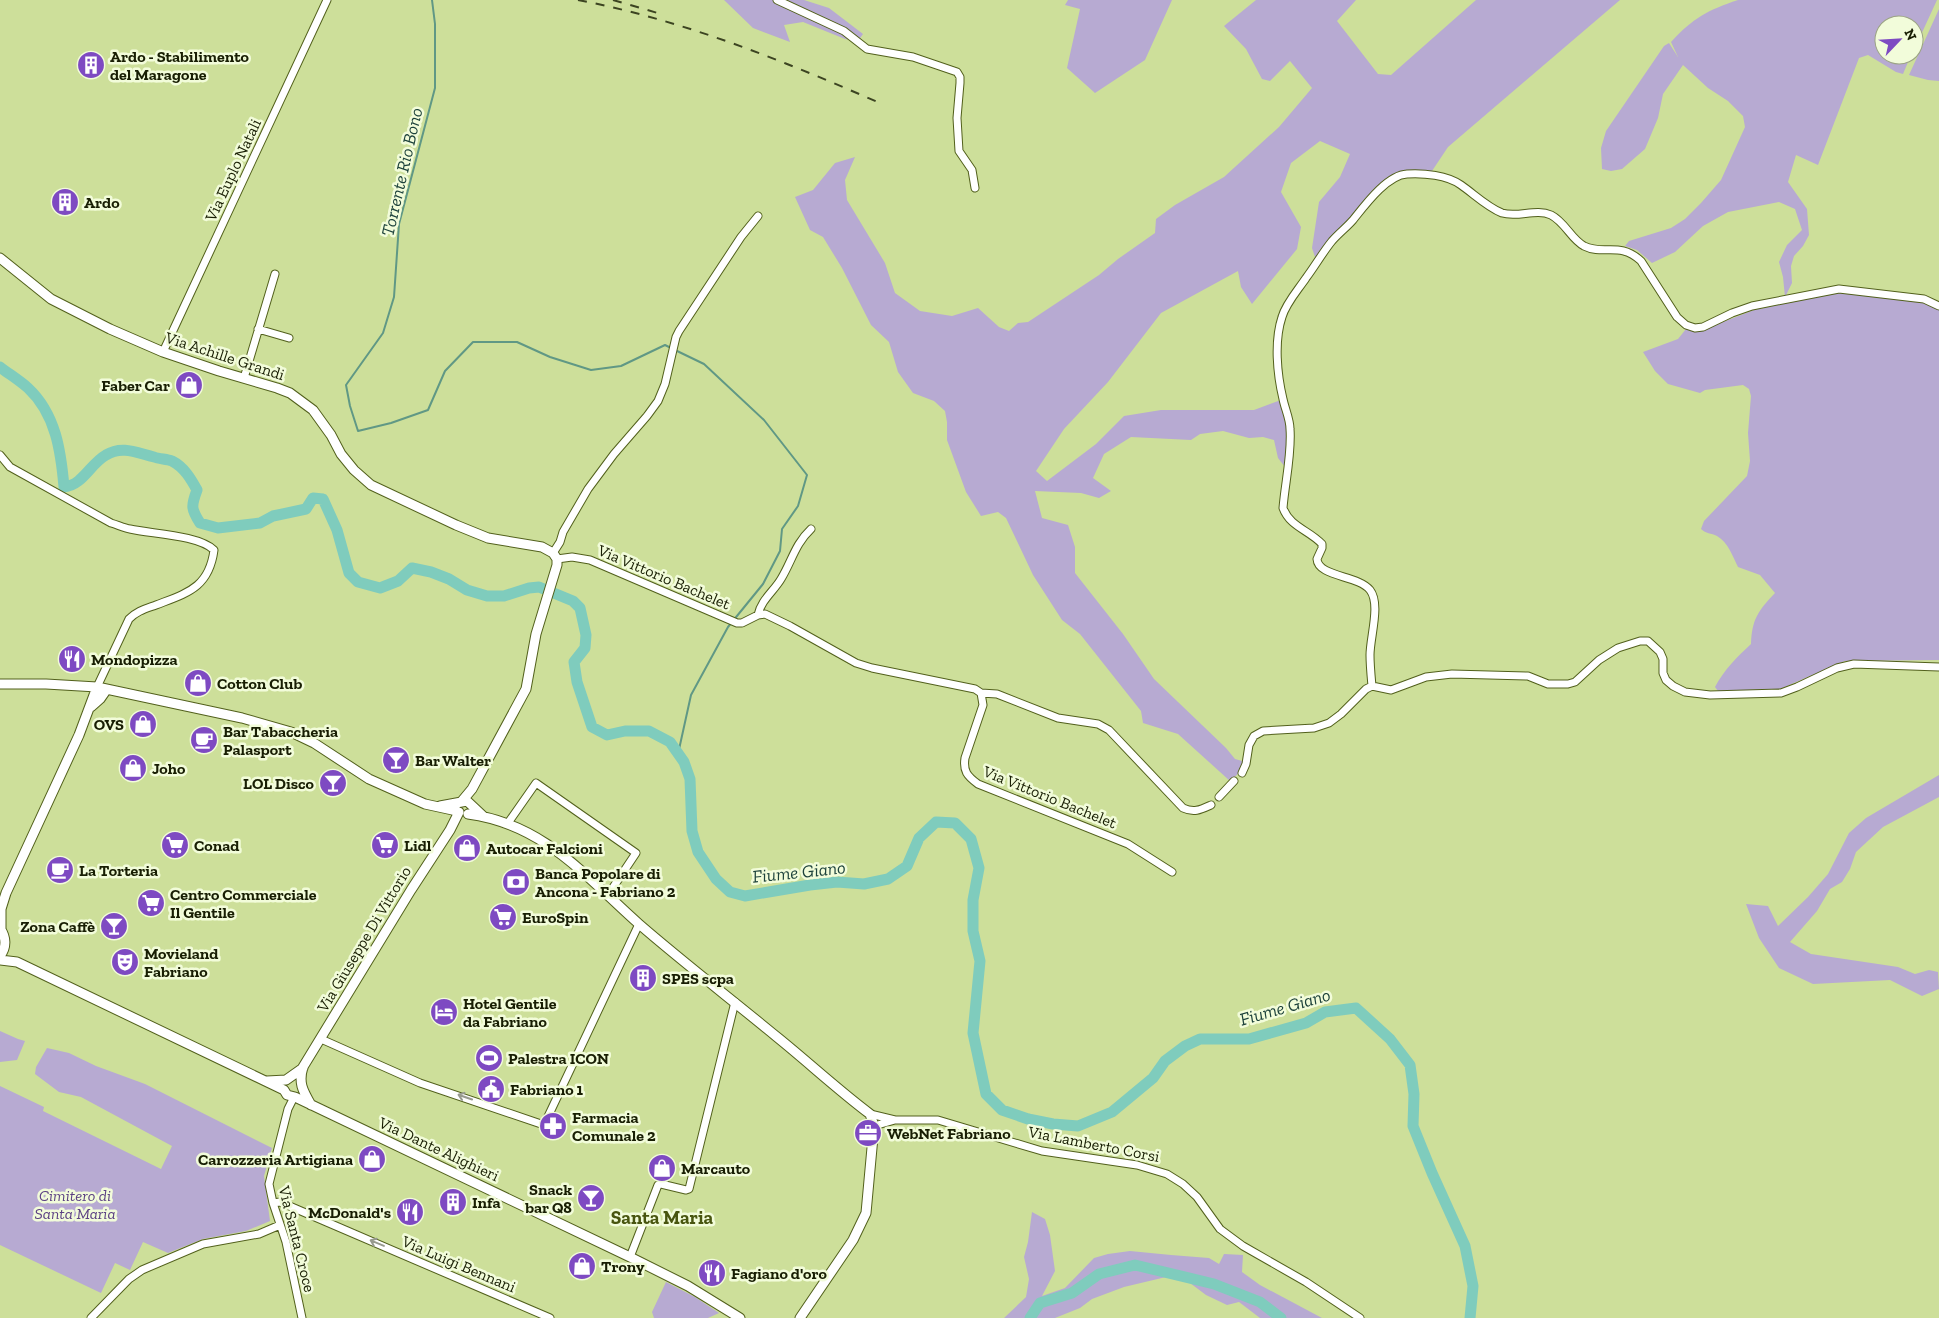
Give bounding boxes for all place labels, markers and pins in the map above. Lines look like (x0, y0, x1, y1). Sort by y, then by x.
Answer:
place label: Ardo - Stabilimento del Maragone (110, 47, 250, 84)
building icon: Ardo - Stabilimento del Maragone (76, 50, 106, 80)
building icon: Ardo (50, 187, 80, 217)
place label: Ardo (84, 193, 120, 212)
shop icon: Faber Car (174, 370, 204, 400)
place label: Faber Car (101, 376, 170, 395)
restaurant icon: Mondopizza (57, 644, 87, 674)
place label: Mondopizza (91, 650, 178, 669)
shop icon: Cotton Club (183, 668, 213, 698)
place label: Cotton Club (217, 674, 302, 693)
shop icon: OVS (128, 709, 158, 739)
place label: OVS (94, 715, 124, 734)
place label: Bar Tabaccheria Palasport (223, 722, 338, 759)
cafe icon: Bar Tabaccheria Palasport (189, 725, 219, 755)
bar icon: Bar Walter (381, 745, 411, 775)
place label: Bar Walter (415, 751, 491, 770)
shop icon: Joho (118, 753, 148, 783)
place label: Joho (152, 759, 186, 778)
bar icon: LOL Disco (318, 768, 348, 798)
place label: LOL Disco (243, 774, 315, 793)
supermarket icon: Conad (160, 830, 190, 860)
supermarket icon: Lidl (370, 830, 400, 860)
shop icon: Autocar Falcioni (452, 833, 482, 863)
place label: Conad (194, 836, 239, 855)
place label: Lidl (404, 836, 432, 855)
place label: Autocar Falcioni (486, 839, 603, 858)
cafe icon: La Torteria (45, 855, 75, 885)
place label: La Torteria (79, 861, 158, 880)
place label: Banca Popolare di Ancona - Fabriano 2 (535, 864, 676, 901)
bank icon: Banca Popolare di Ancona - Fabriano 2 (501, 867, 531, 897)
place label: Centro Commerciale Il Gentile (170, 885, 317, 922)
supermarket icon: Centro Commerciale Il Gentile (136, 888, 166, 918)
supermarket icon: EuroSpin (488, 902, 518, 932)
place label: EuroSpin (522, 908, 589, 927)
bar icon: Zona Caffè (99, 911, 129, 941)
place label: Zona Caffè (20, 917, 95, 936)
place label: Movieland Fabriano (144, 944, 218, 981)
theatre icon: Movieland Fabriano (110, 947, 140, 977)
building icon: SPES scpa (628, 963, 658, 993)
place label: SPES scpa (662, 969, 734, 988)
place label: Hotel Gentile da Fabriano (463, 994, 557, 1031)
hotel icon: Hotel Gentile da Fabriano (429, 997, 459, 1027)
sports icon: Palestra ICON (474, 1043, 504, 1073)
place label: Palestra ICON (508, 1049, 609, 1068)
public building icon: Fabriano 1 (476, 1074, 506, 1104)
place label: Fabriano 1 (510, 1080, 584, 1099)
place label: Farmacia Comunale 2 (572, 1108, 656, 1145)
pharmacy icon: Farmacia Comunale 2 (538, 1111, 568, 1141)
office icon: WebNet Fabriano (853, 1118, 883, 1148)
place label: WebNet Fabriano (887, 1124, 1011, 1143)
shop icon: Carrozzeria Artigiana (357, 1144, 387, 1174)
place label: Carrozzeria Artigiana (198, 1150, 353, 1169)
shop icon: Marcauto (647, 1153, 677, 1183)
place label: Marcauto (681, 1159, 751, 1178)
place label: Snack bar Q8 (524, 1180, 572, 1217)
bar icon: Snack bar Q8 (576, 1183, 606, 1213)
building icon: Infa (438, 1187, 468, 1217)
place label: Infa (472, 1193, 501, 1212)
restaurant icon: McDonald's (395, 1197, 425, 1227)
place label: McDonald's (308, 1203, 391, 1222)
shop icon: Trony (567, 1251, 597, 1281)
place label: Trony (601, 1257, 645, 1276)
restaurant icon: Fagiano d'oro (697, 1258, 727, 1288)
place label: Fagiano d'oro (731, 1264, 828, 1283)

